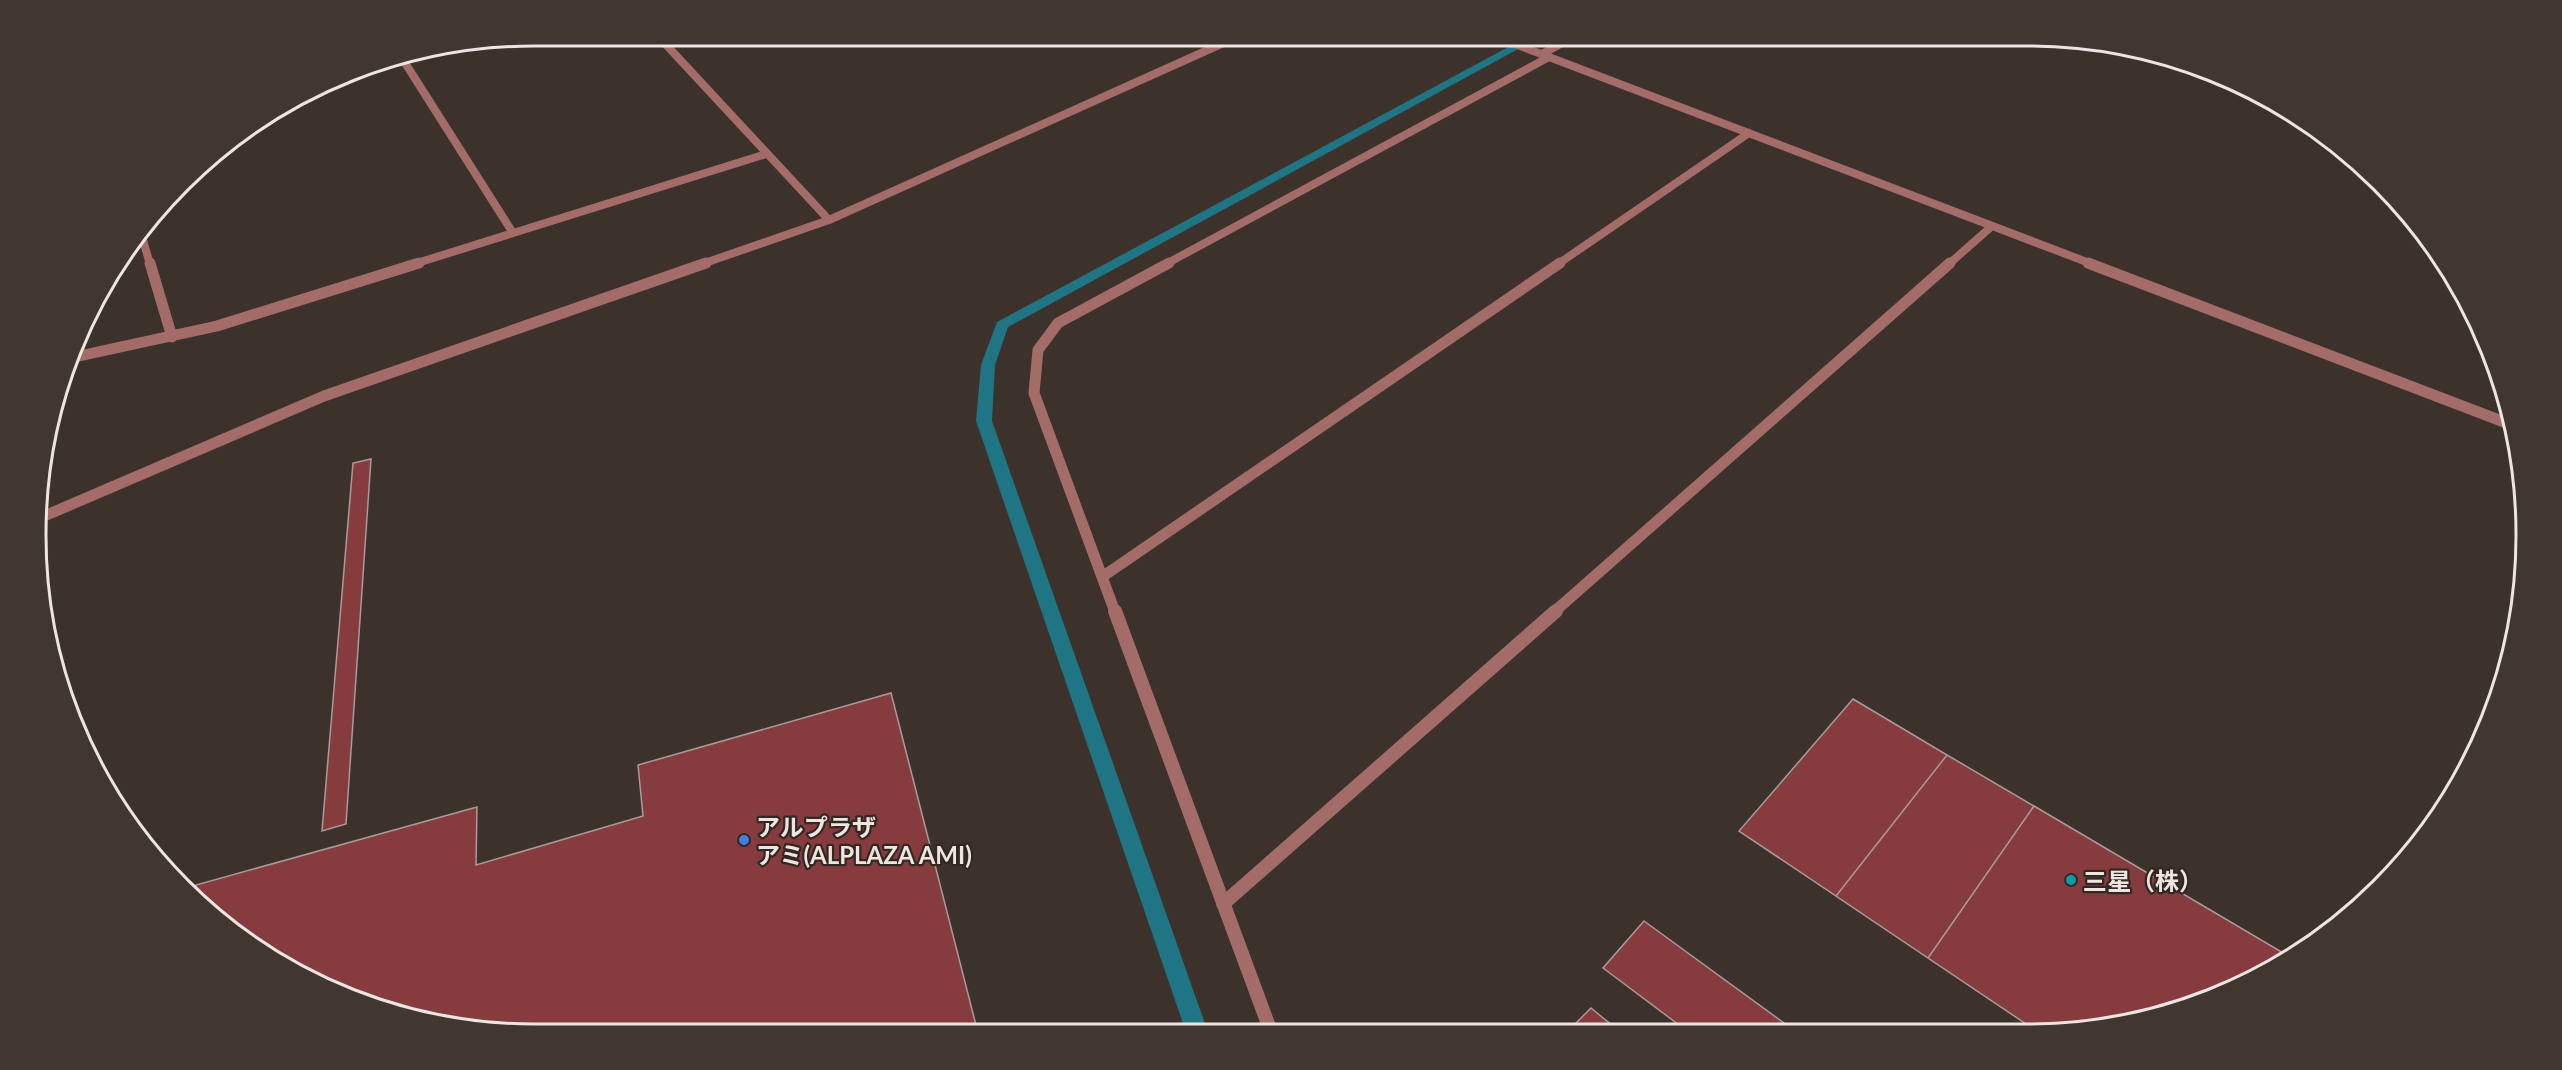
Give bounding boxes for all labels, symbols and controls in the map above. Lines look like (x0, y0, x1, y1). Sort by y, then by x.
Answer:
place label: アルプラザ アミ(ALPLAZA AMI) (756, 812, 972, 869)
marker: アルプラザ アミ(ALPLAZA AMI) (737, 833, 751, 847)
place label: 三星（株） (2083, 866, 2203, 895)
marker: 三星（株） (2064, 873, 2078, 887)

